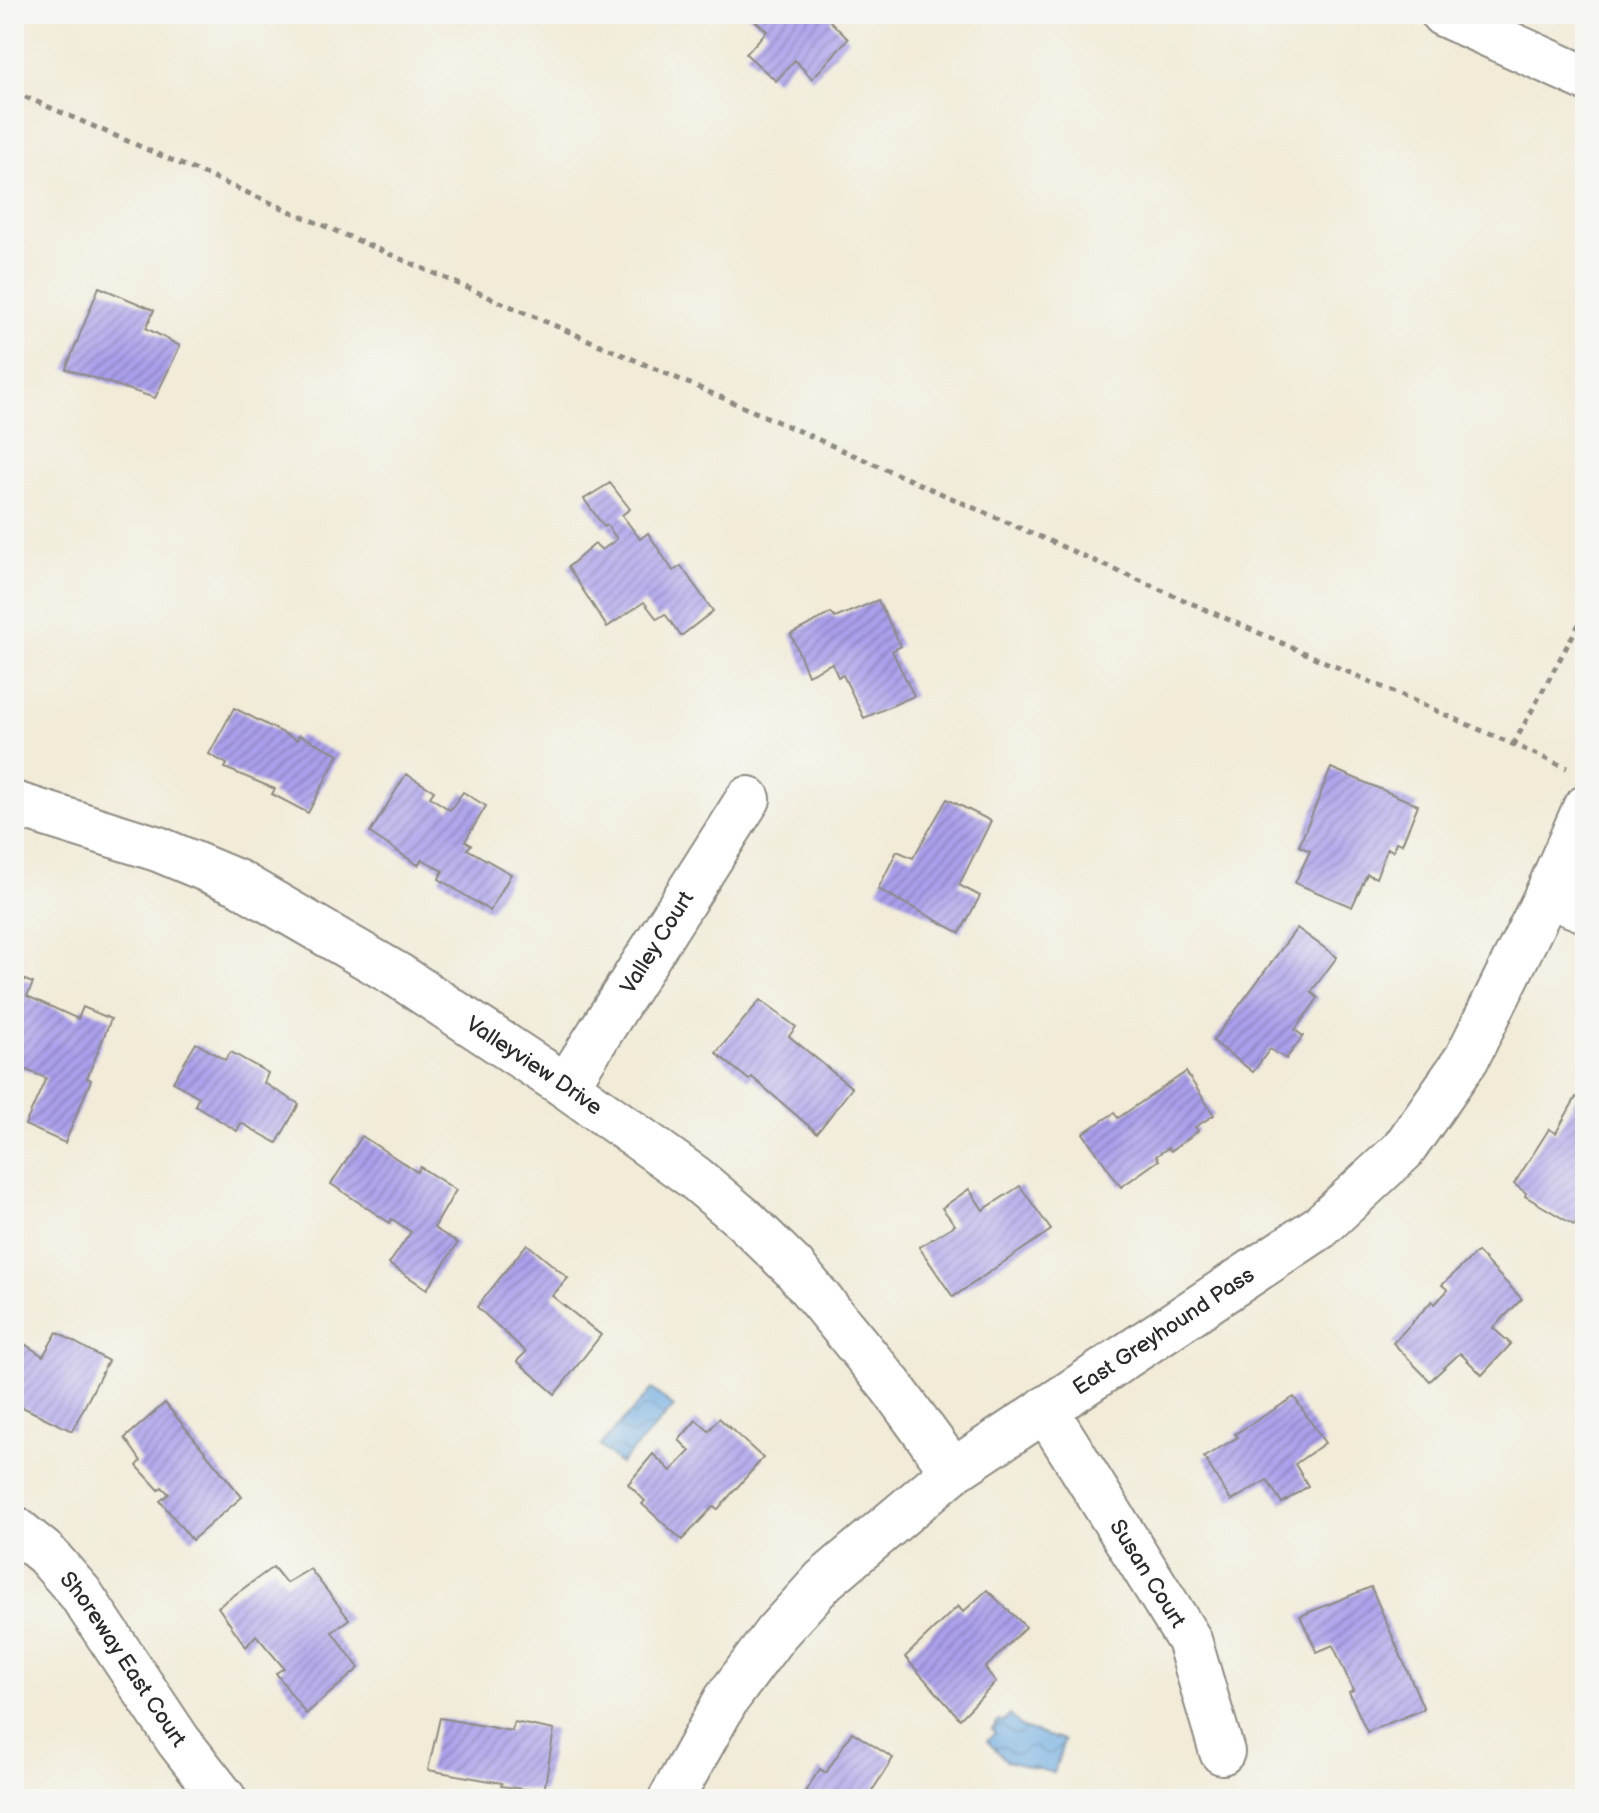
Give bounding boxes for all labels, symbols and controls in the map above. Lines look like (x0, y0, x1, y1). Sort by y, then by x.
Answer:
street label: Valley Court (614, 886, 700, 999)
street label: Valleyview Drive (461, 1010, 608, 1121)
street label: East Greyhound Pass (1068, 1261, 1259, 1401)
street label: Susan Court (1104, 1515, 1192, 1633)
street label: Shoreway East Court (54, 1566, 192, 1753)

